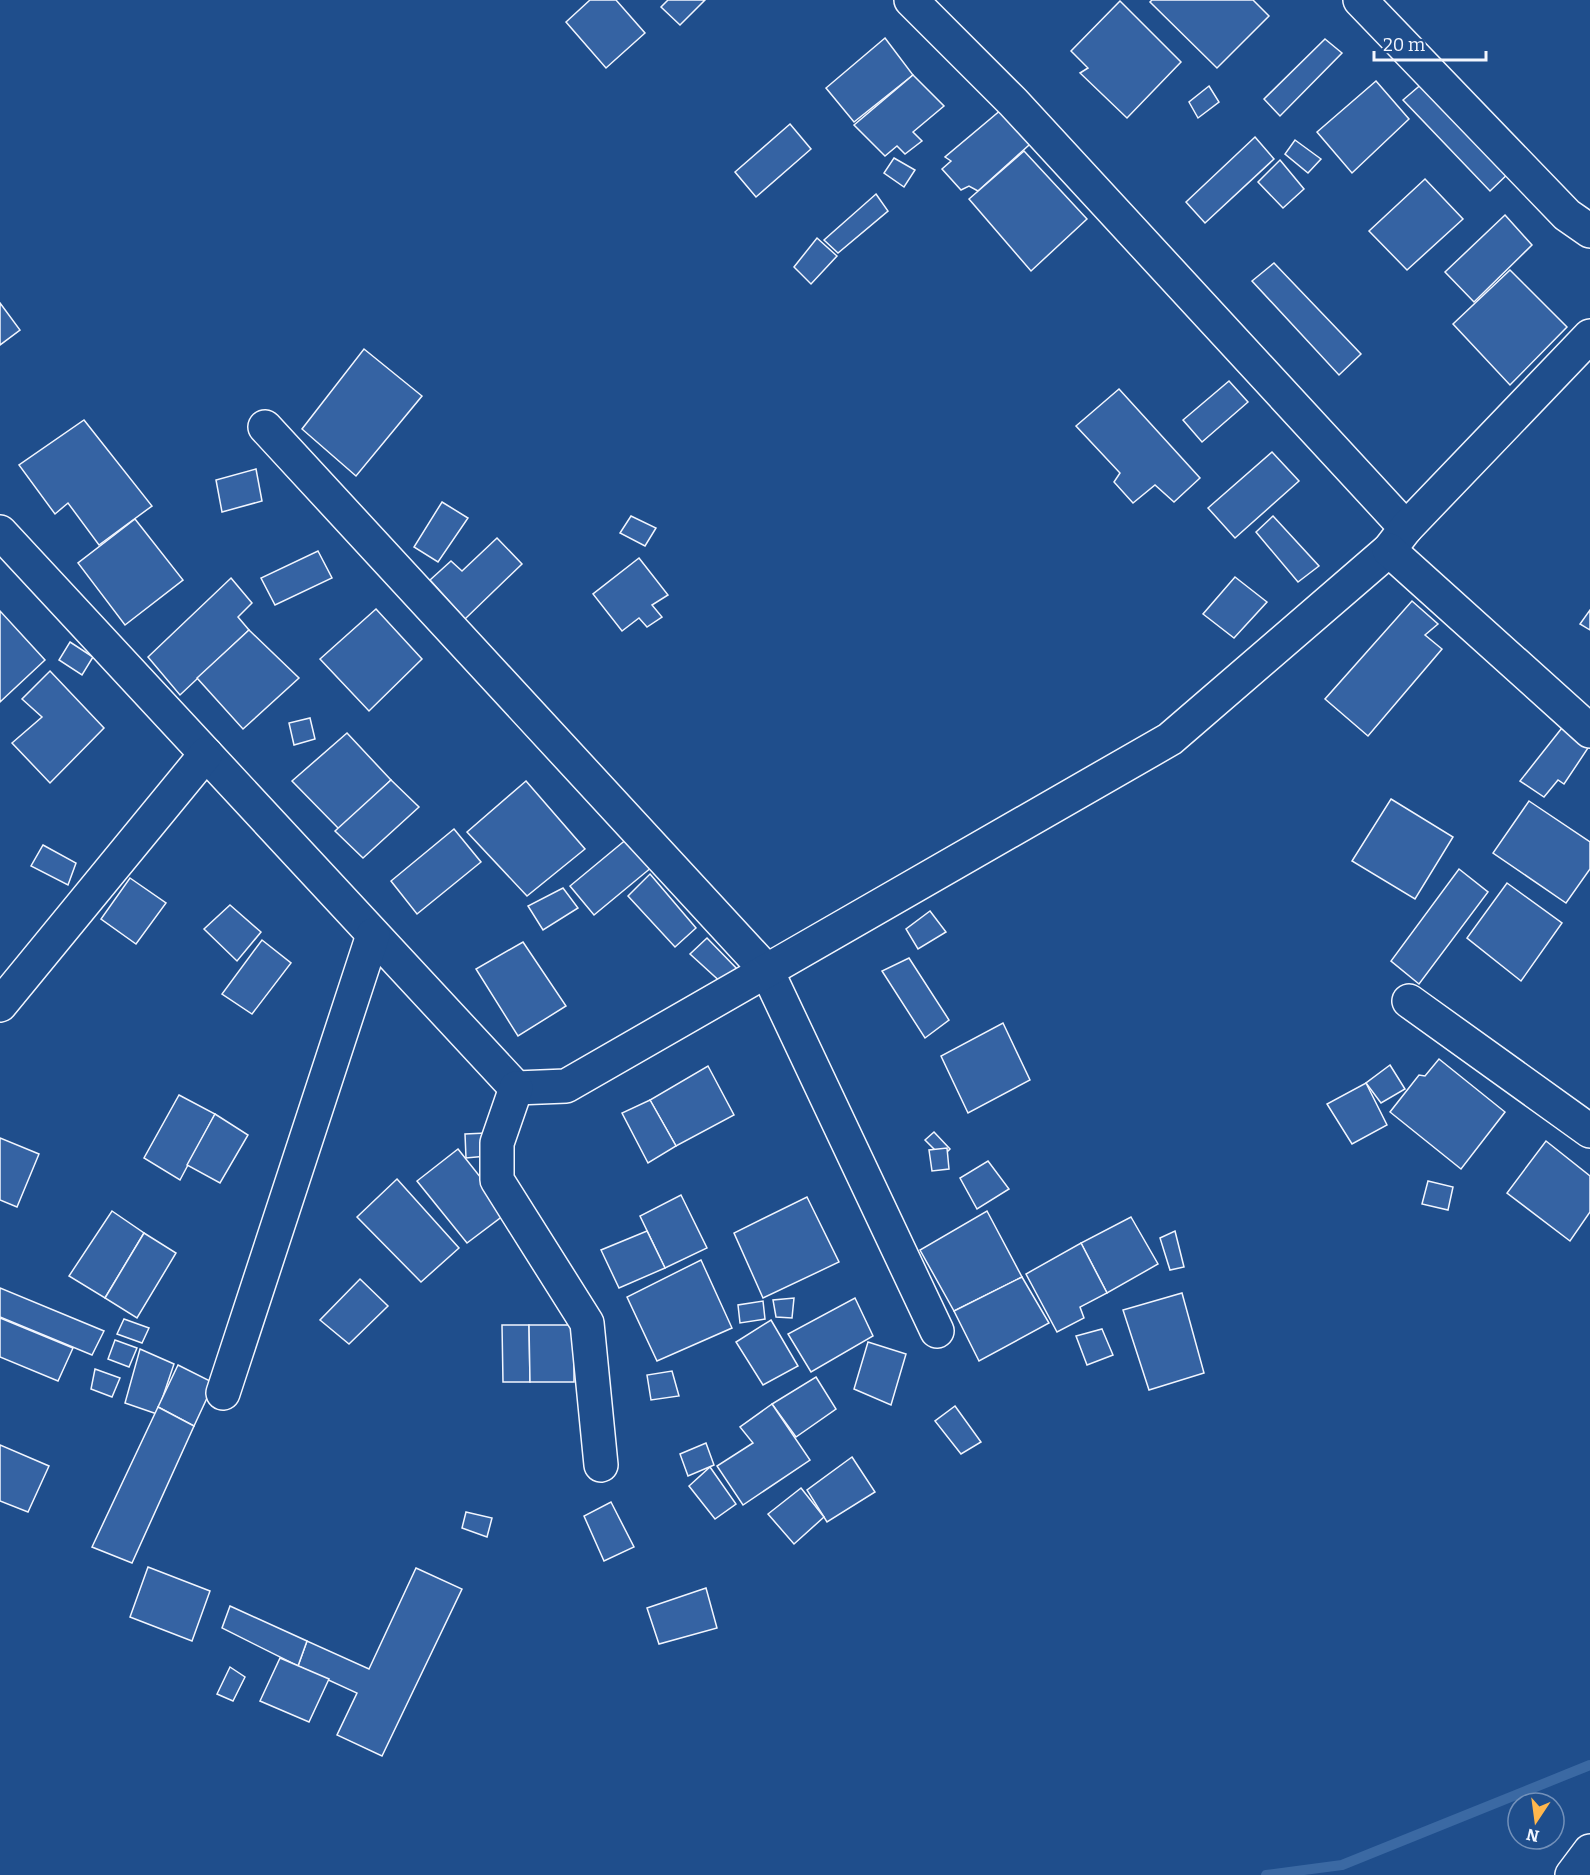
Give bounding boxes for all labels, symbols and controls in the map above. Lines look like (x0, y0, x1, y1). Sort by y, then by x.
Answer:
scale bar (1374, 24, 1486, 62)
text: 20 m (1383, 34, 1425, 56)
north arrow (1506, 1791, 1566, 1851)
text: N (1525, 1824, 1541, 1846)

